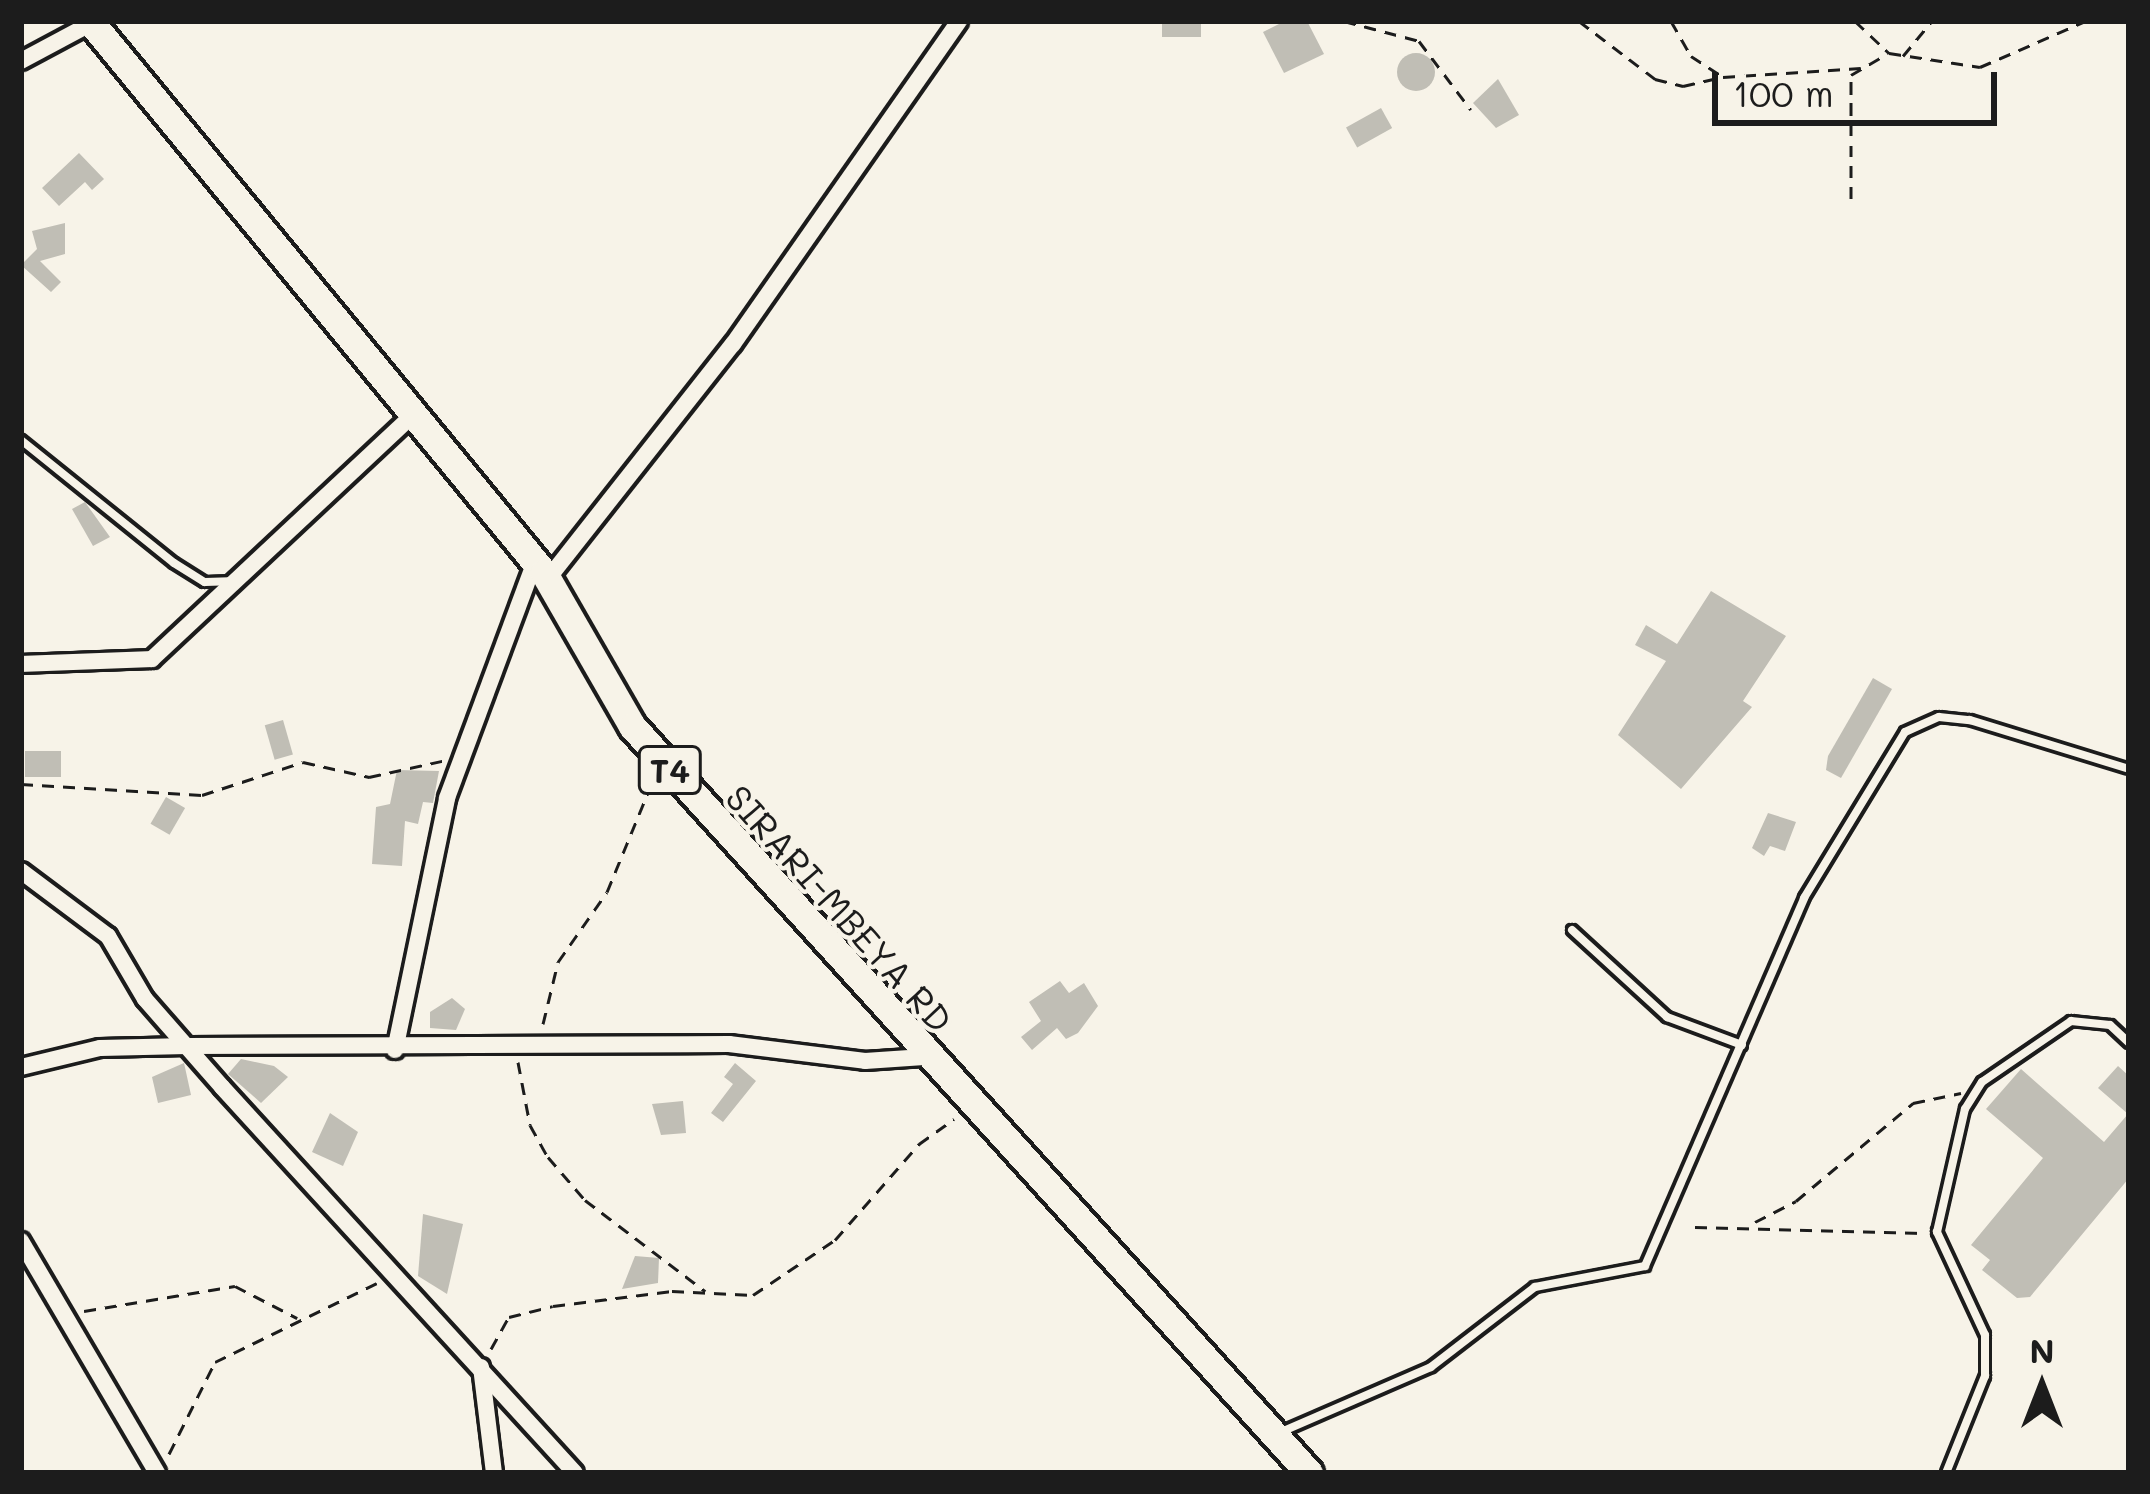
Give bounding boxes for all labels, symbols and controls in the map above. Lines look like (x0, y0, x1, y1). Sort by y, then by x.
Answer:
scale bar (1718, 48, 2003, 122)
text: 100 m (1733, 69, 1834, 116)
road number: T4 (637, 743, 703, 797)
street label: SIRARI-MBEYA RD (718, 776, 962, 1040)
north arrow (1982, 1326, 2102, 1446)
text: N (2029, 1328, 2055, 1371)

